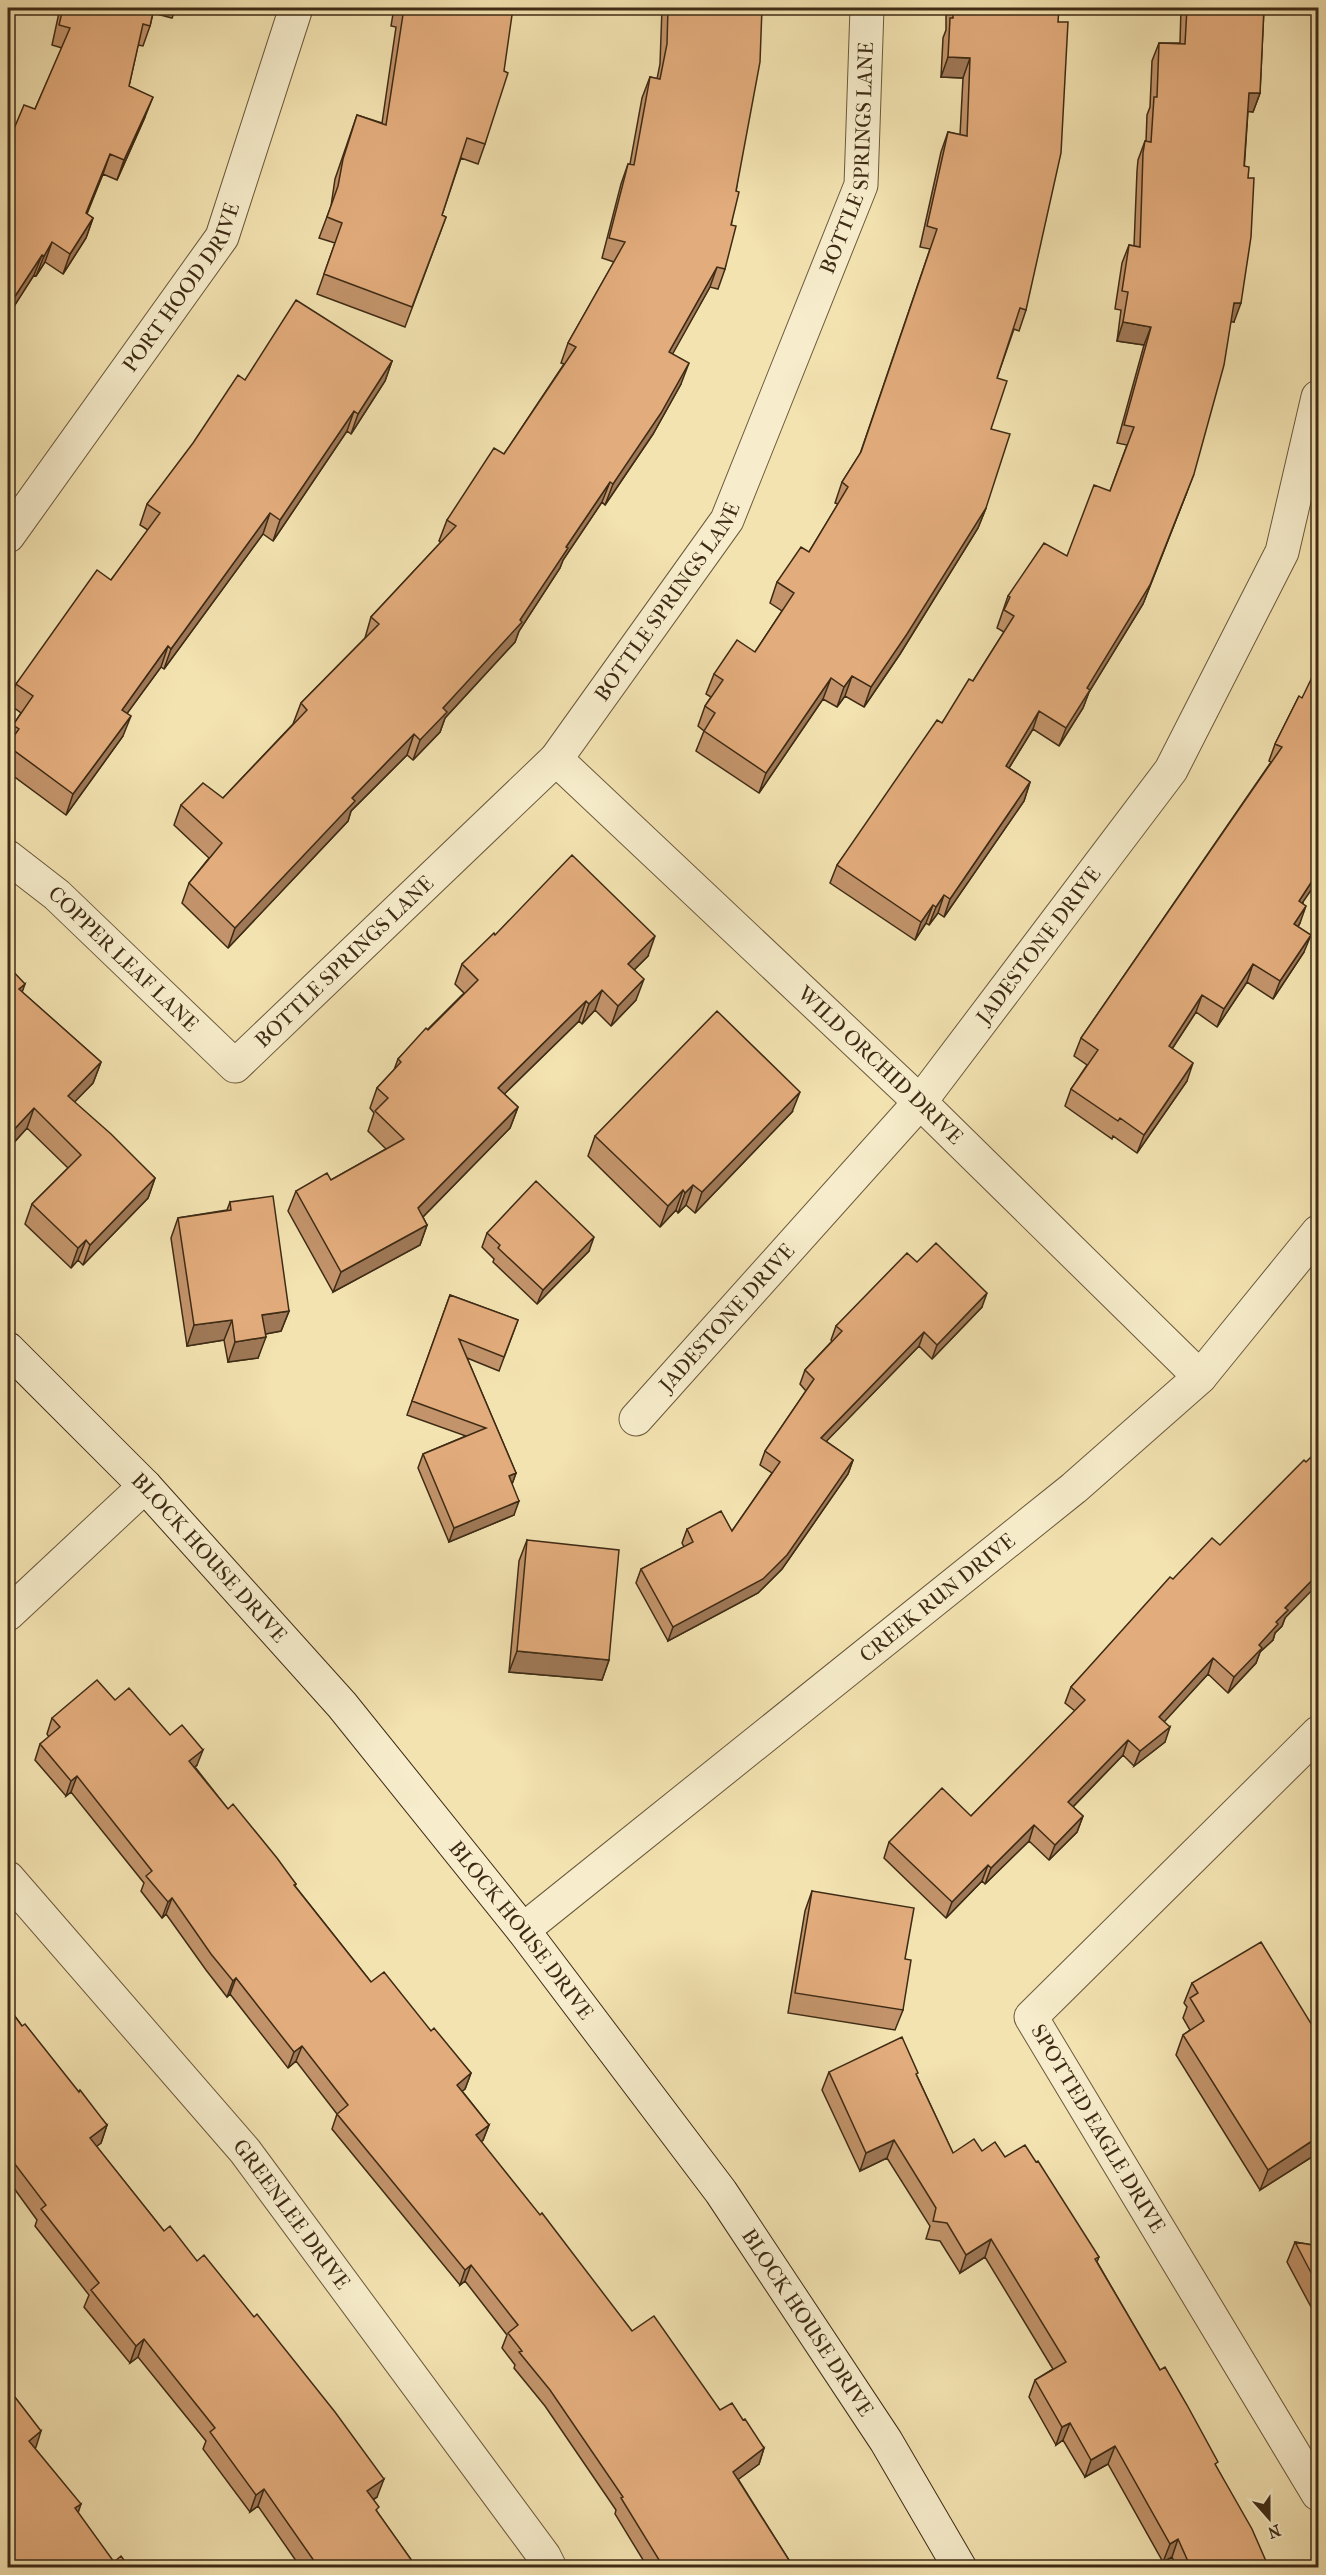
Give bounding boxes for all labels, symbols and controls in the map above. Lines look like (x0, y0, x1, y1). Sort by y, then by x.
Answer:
street label: BOTTLE SPRINGS LANE (815, 41, 878, 277)
street label: PORT HOOD DRIVE (118, 200, 244, 376)
street label: BOTTLE SPRINGS LANE (589, 499, 745, 706)
street label: JADESTONE DRIVE (970, 862, 1106, 1030)
street label: BOTTLE SPRINGS LANE (250, 871, 438, 1052)
street label: COPPER LEAF LANE (44, 881, 203, 1036)
street label: WILD ORCHID DRIVE (792, 981, 968, 1149)
street label: JADESTONE DRIVE (653, 1239, 799, 1398)
street label: BLOCK HOUSE DRIVE (127, 1468, 292, 1647)
street label: CREEK RUN DRIVE (855, 1528, 1020, 1667)
street label: BLOCK HOUSE DRIVE (444, 1836, 598, 2024)
street label: SPOTTED EAGLE DRIVE (1026, 2020, 1170, 2237)
street label: GREENLEE DRIVE (228, 2134, 355, 2294)
street label: BLOCK HOUSE DRIVE (737, 2224, 878, 2421)
north arrow (1239, 2488, 1299, 2548)
text: N (1264, 2520, 1283, 2543)

